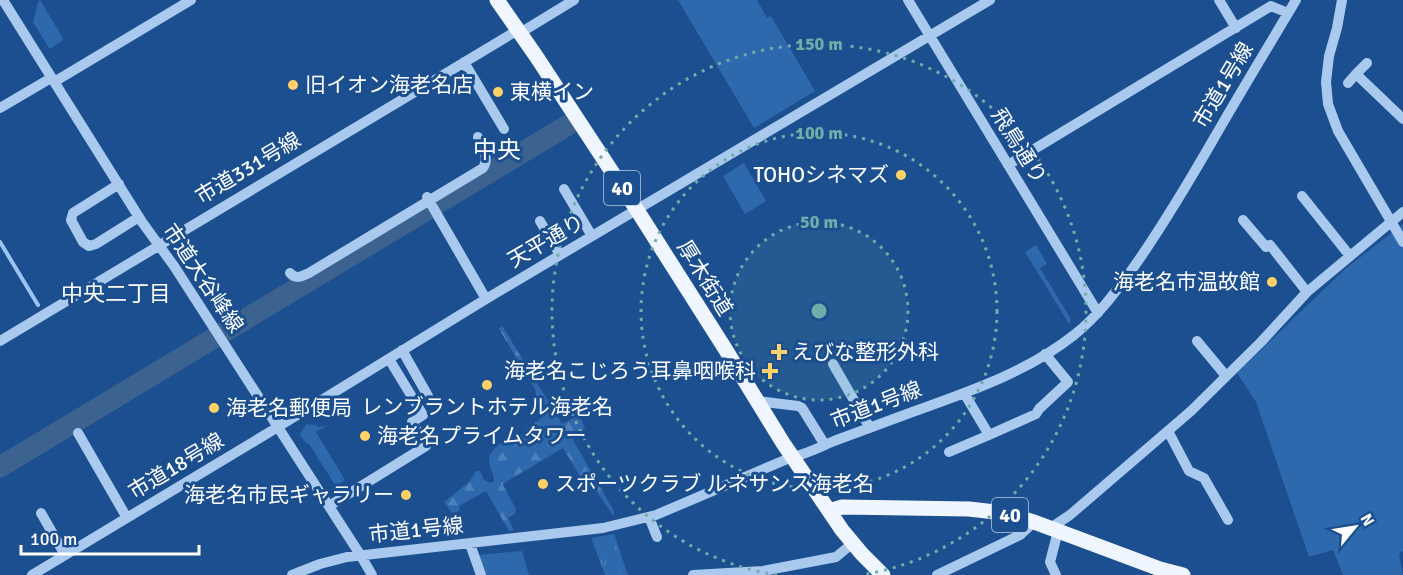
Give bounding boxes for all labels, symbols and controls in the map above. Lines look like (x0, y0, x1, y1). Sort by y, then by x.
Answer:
text: 150 m (795, 33, 843, 55)
street label: 市道1号線 (1187, 37, 1259, 133)
place label: 旧イオン海老名店 (305, 72, 473, 98)
marker: 旧イオン海老名店 (286, 78, 300, 92)
place label: 東横イン (510, 79, 594, 105)
marker: 東横イン (491, 85, 505, 99)
street label: 飛鳥通り (986, 103, 1052, 189)
text: 100 m (795, 122, 843, 144)
street label: 市道331号線 (191, 126, 305, 210)
district label: 中央 (473, 135, 521, 165)
place label: TOHOシネマズ (753, 162, 889, 188)
marker: TOHOシネマズ (894, 168, 908, 182)
road number: 40 (604, 171, 640, 205)
street label: 天平通り (503, 209, 589, 273)
text: 50 m (800, 211, 838, 233)
street label: 市道大谷峰線 (157, 219, 249, 337)
street label: 厚木街道 (672, 235, 738, 321)
place label: 海老名市温故館 (1113, 269, 1260, 295)
marker: 海老名市温故館 (1265, 275, 1279, 289)
district label: 中央二丁目 (61, 280, 171, 307)
centre of rings (809, 301, 829, 321)
place label: えびな整形外科 (792, 339, 939, 365)
marker: えびな整形外科 (770, 343, 788, 361)
place label: 海老名こじろう耳鼻咽喉科 (504, 358, 756, 384)
marker: 海老名こじろう耳鼻咽喉科 (761, 362, 779, 380)
street label: 市道1号線 (827, 376, 925, 434)
marker: レンブラントホテル海老名 (480, 378, 494, 392)
place label: レンブラントホテル海老名 (361, 394, 613, 420)
place label: 海老名郵便局 (226, 395, 352, 421)
marker: 海老名郵便局 (207, 401, 221, 415)
place label: 海老名プライムタワー (377, 423, 587, 449)
street label: 市道18号線 (124, 427, 228, 505)
marker: 海老名プライムタワー (358, 429, 372, 443)
place label: スポーツクラブ ルネサンス海老名 (555, 471, 874, 497)
marker: スポーツクラブ ルネサンス海老名 (536, 477, 550, 491)
place label: 海老名市民ギャラリー (184, 482, 394, 508)
marker: 海老名市民ギャラリー (399, 488, 413, 502)
north arrow (1325, 497, 1385, 557)
road number: 40 (992, 498, 1028, 532)
text: N (1356, 510, 1379, 530)
street label: 市道1号線 (367, 512, 465, 548)
scale bar (21, 518, 200, 556)
text: 100 m (30, 528, 77, 550)

